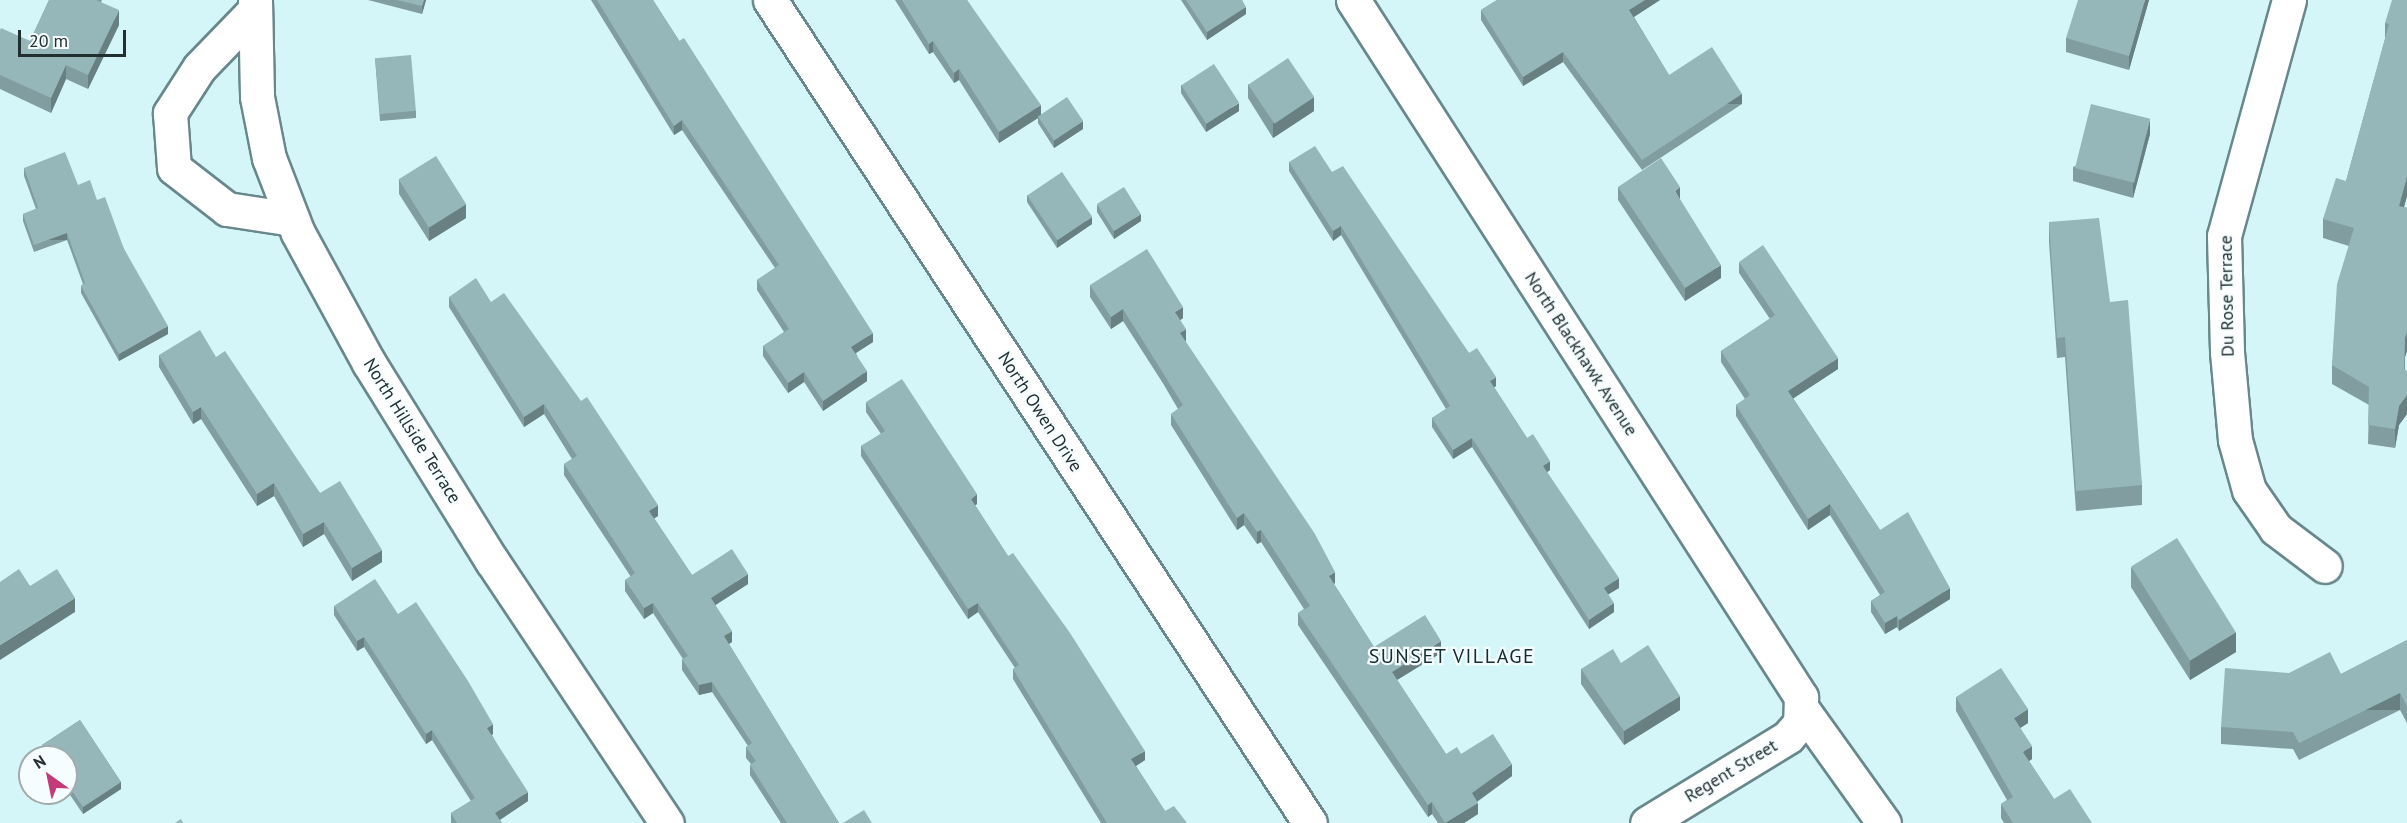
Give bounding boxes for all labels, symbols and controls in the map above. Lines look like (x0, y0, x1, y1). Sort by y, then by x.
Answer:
scale bar (21, 18, 129, 56)
text: 20 m (29, 29, 68, 52)
street label: Du Rose Terrace (2215, 235, 2239, 357)
street label: North Blackhawk Avenue (1520, 267, 1642, 441)
street label: North Owen Drive (993, 348, 1087, 476)
street label: North Hillside Terrace (358, 354, 466, 508)
district label: SUNSET VILLAGE (1368, 644, 1536, 668)
street label: Regent Street (1681, 735, 1781, 807)
north arrow (18, 745, 78, 805)
text: N (29, 750, 49, 773)

